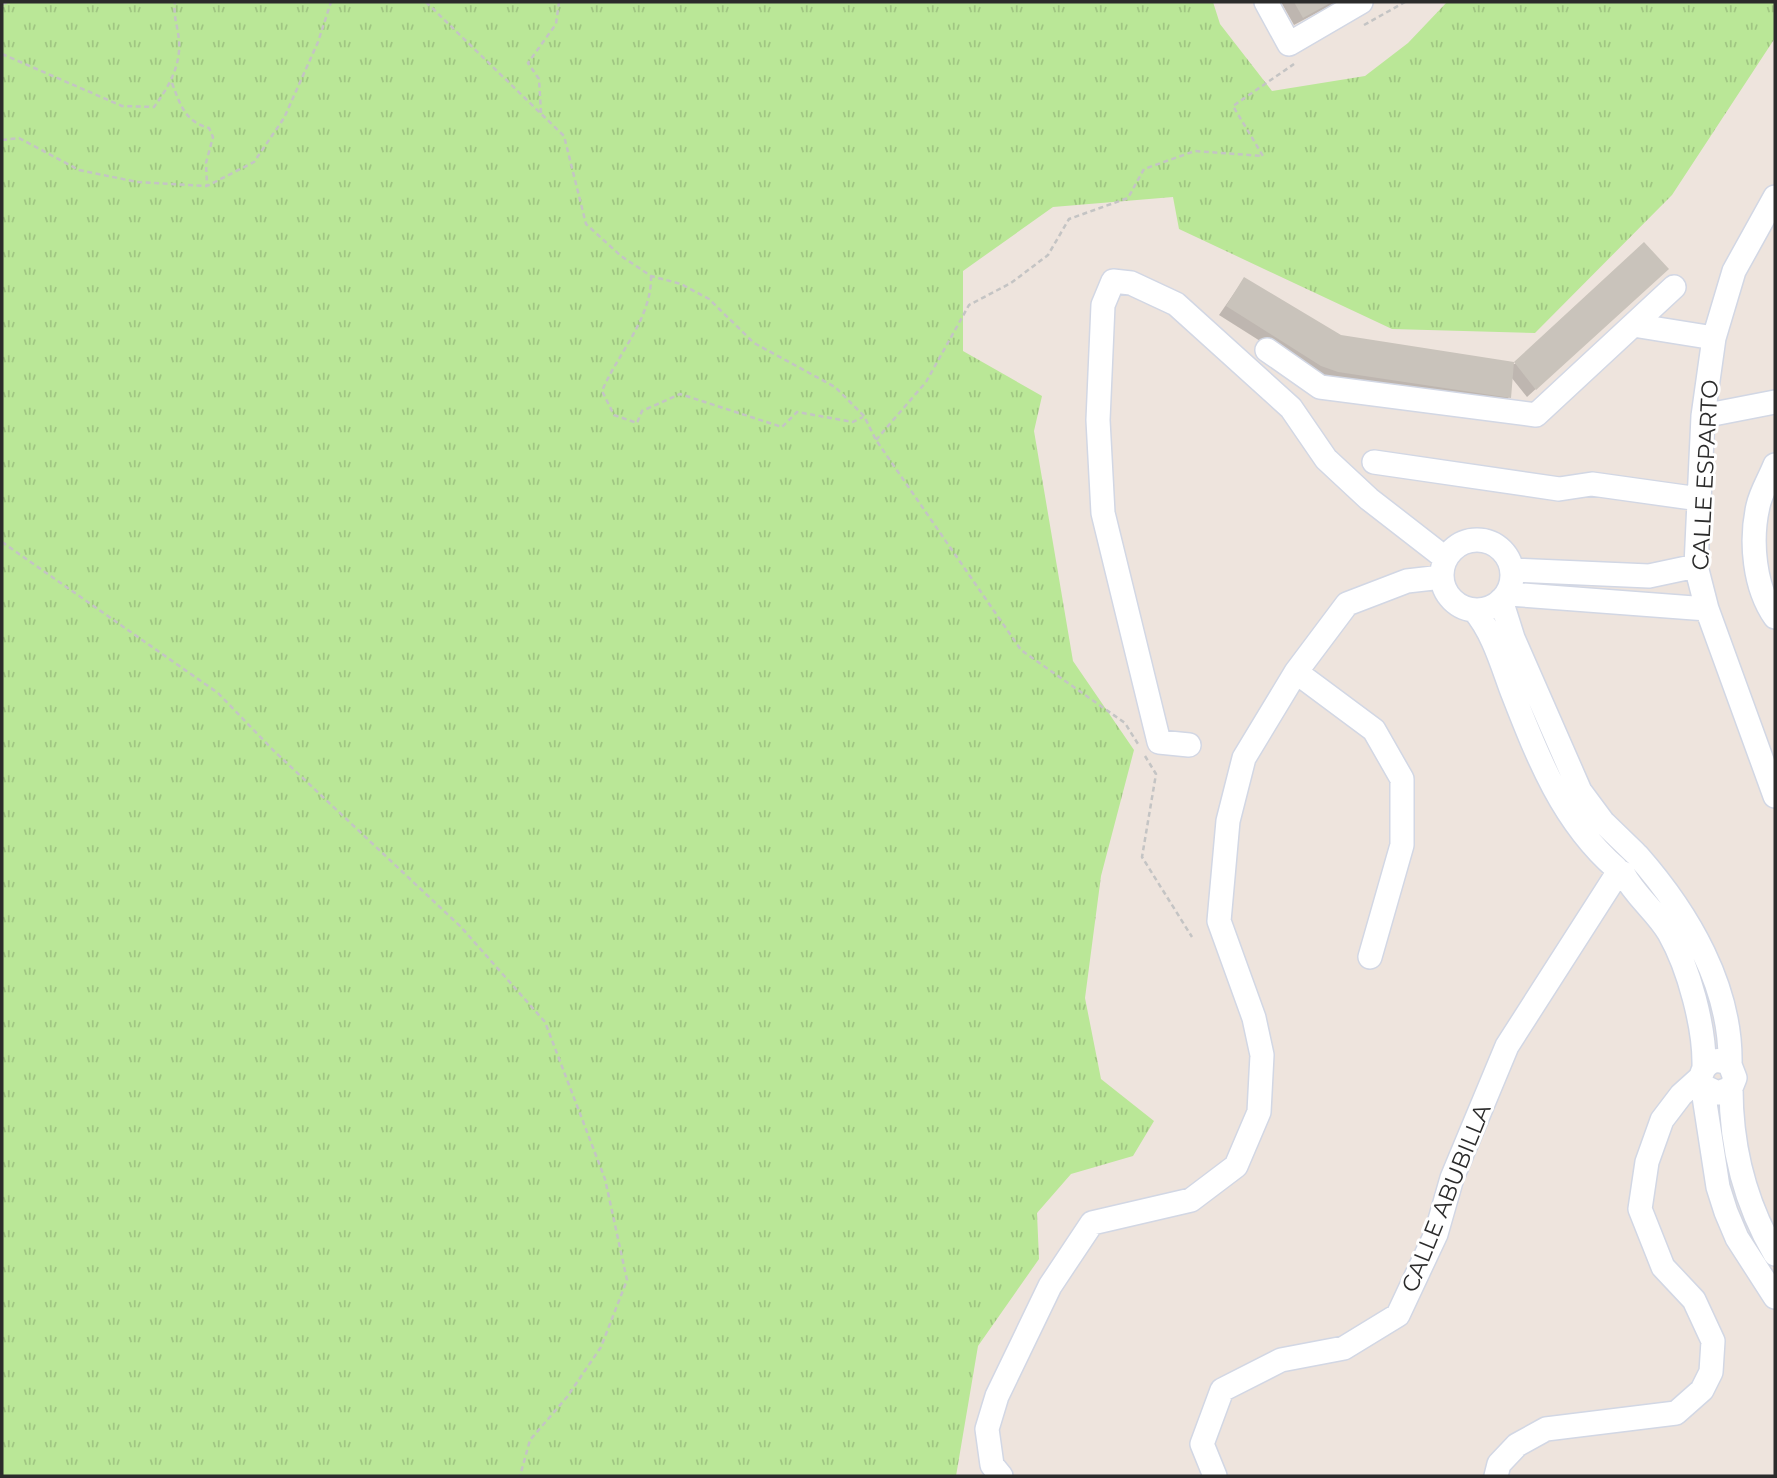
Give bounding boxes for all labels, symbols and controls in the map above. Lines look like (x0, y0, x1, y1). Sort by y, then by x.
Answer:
street label: CALLE ESPARTO (1686, 379, 1724, 571)
street label: CALLE ABUBILLA (1395, 1099, 1497, 1296)

